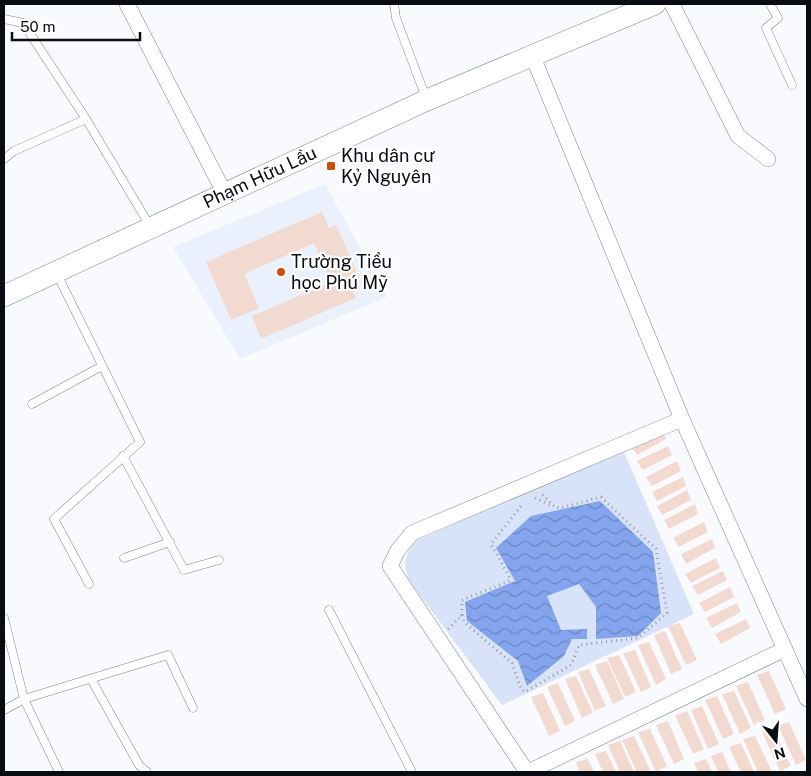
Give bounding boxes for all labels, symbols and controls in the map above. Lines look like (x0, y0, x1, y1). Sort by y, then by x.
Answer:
scale bar (12, 10, 140, 42)
text: 50 m (20, 18, 55, 35)
street label: Phạm Hữu Lầu (200, 142, 320, 212)
place label: Khu dân cư Kỷ Nguyên (341, 145, 435, 187)
marker: Khu dân cư Kỷ Nguyên (325, 160, 337, 172)
place label: Trường Tiểu học Phú Mỹ (291, 251, 392, 293)
marker: Trường Tiểu học Phú Mỹ (275, 266, 287, 278)
north arrow (751, 716, 801, 766)
text: N (772, 744, 787, 763)

